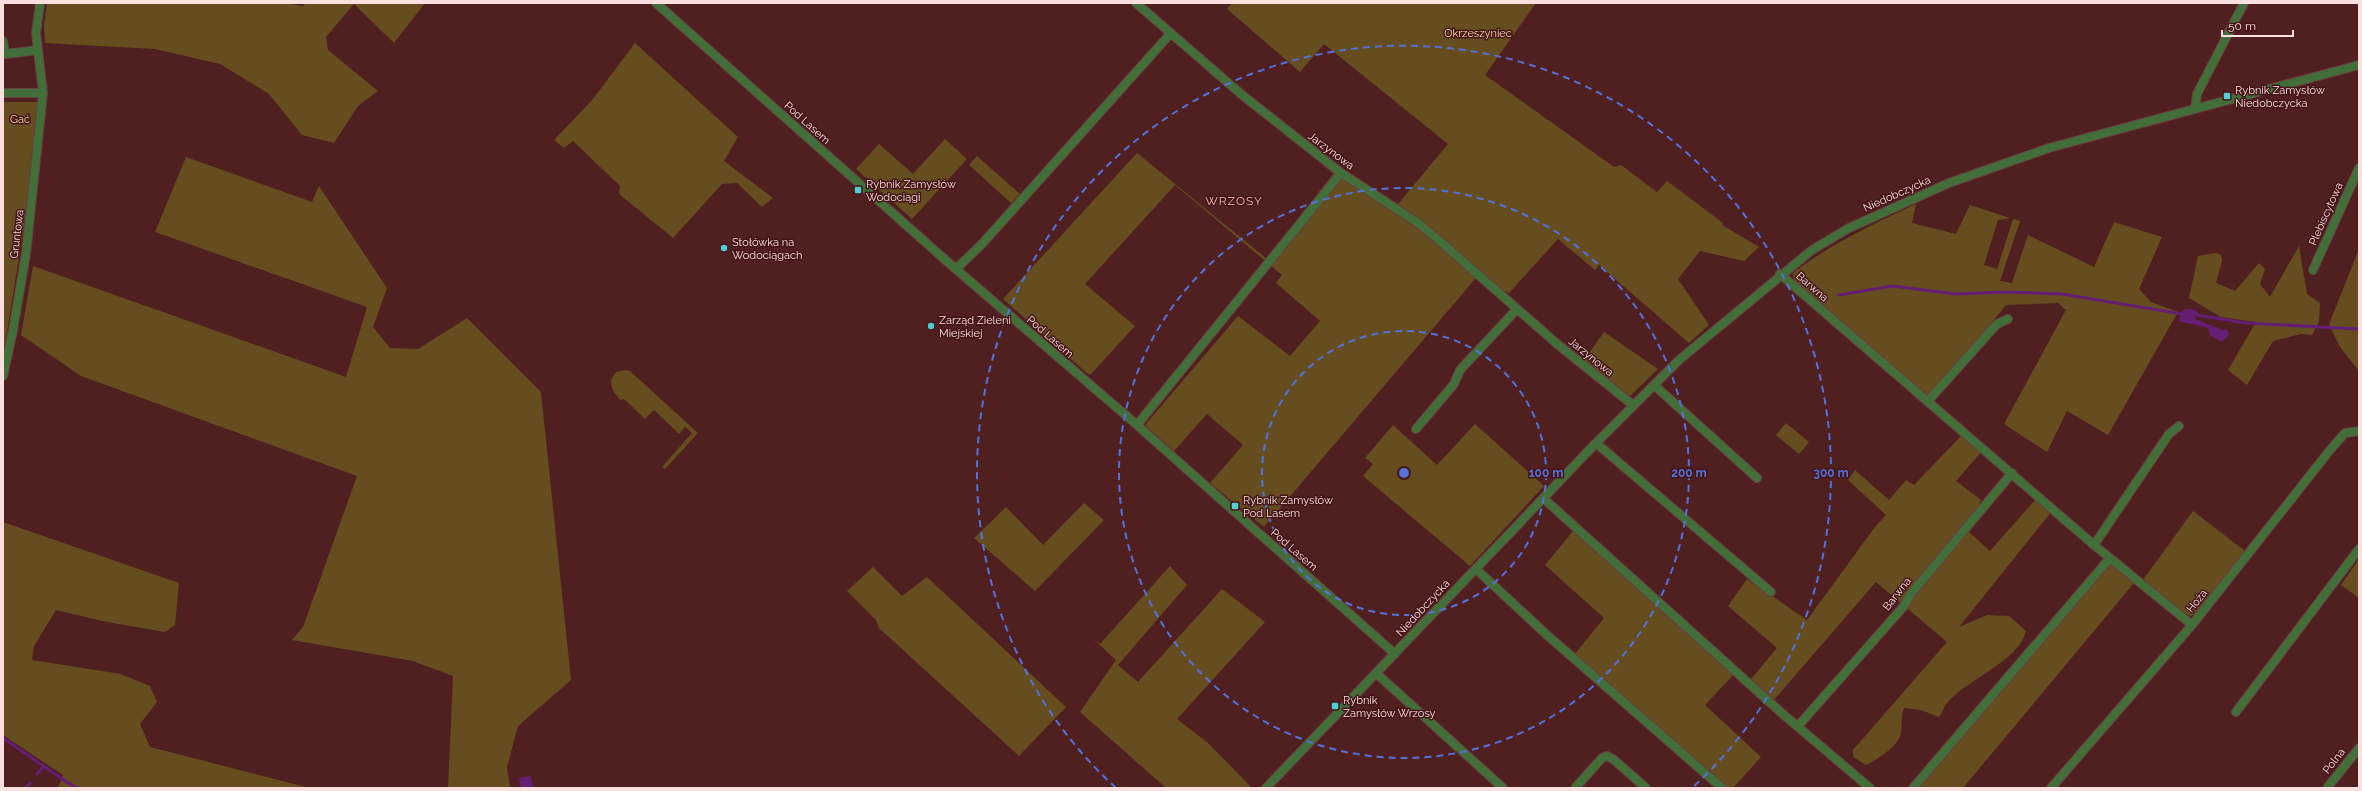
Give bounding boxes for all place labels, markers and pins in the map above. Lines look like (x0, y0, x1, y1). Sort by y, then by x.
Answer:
place label: Rybnik Zamysłów Niedobczycka (2235, 84, 2325, 110)
marker: Rybnik Zamysłów Niedobczycka (2222, 91, 2232, 101)
place label: Rybnik Zamysłów Wodociągi (866, 178, 956, 204)
marker: Rybnik Zamysłów Wodociągi (853, 185, 863, 195)
place label: Stołówka na Wodociągach (732, 236, 802, 262)
marker: Stołówka na Wodociągach (719, 243, 729, 253)
place label: Zarząd Zieleni Miejskiej (939, 314, 1011, 340)
marker: Zarząd Zieleni Miejskiej (926, 321, 936, 331)
centre of rings (1397, 466, 1411, 480)
place label: Rybnik Zamysłów Pod Lasem (1243, 494, 1333, 520)
marker: Rybnik Zamysłów Pod Lasem (1230, 501, 1240, 511)
place label: Rybnik Zamysłów Wrzosy (1343, 694, 1436, 720)
marker: Rybnik Zamysłów Wrzosy (1330, 701, 1340, 711)

